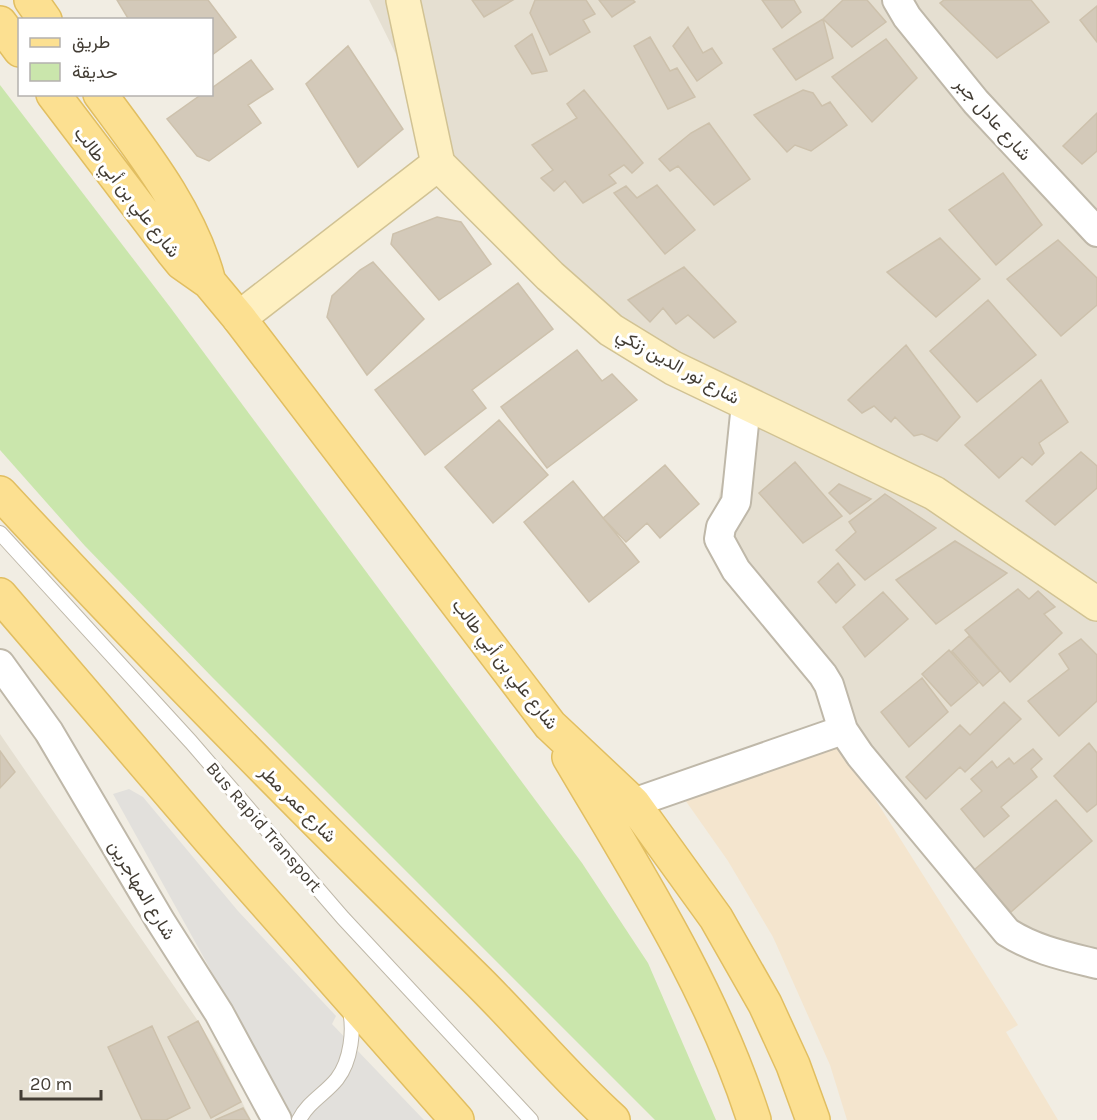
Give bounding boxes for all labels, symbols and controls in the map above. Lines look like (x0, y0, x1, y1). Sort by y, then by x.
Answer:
legend (18, 18, 213, 96)
text: طريق (72, 31, 110, 53)
text: حديقة (72, 61, 118, 83)
street label: شارع عادل جبر (949, 72, 1036, 166)
street label: شارع علي بن أبي طالب (66, 122, 185, 264)
street label: شارع نور الدين زنكي (611, 323, 743, 412)
street label: شارع علي بن أبي طالب (444, 594, 563, 736)
street label: Bus Rapid Transport (201, 757, 327, 897)
street label: شارع عمر مطر (253, 760, 341, 848)
street label: شارع المهاجرين (103, 836, 180, 944)
scale bar (21, 1063, 100, 1101)
text: 20 m (30, 1073, 72, 1095)

